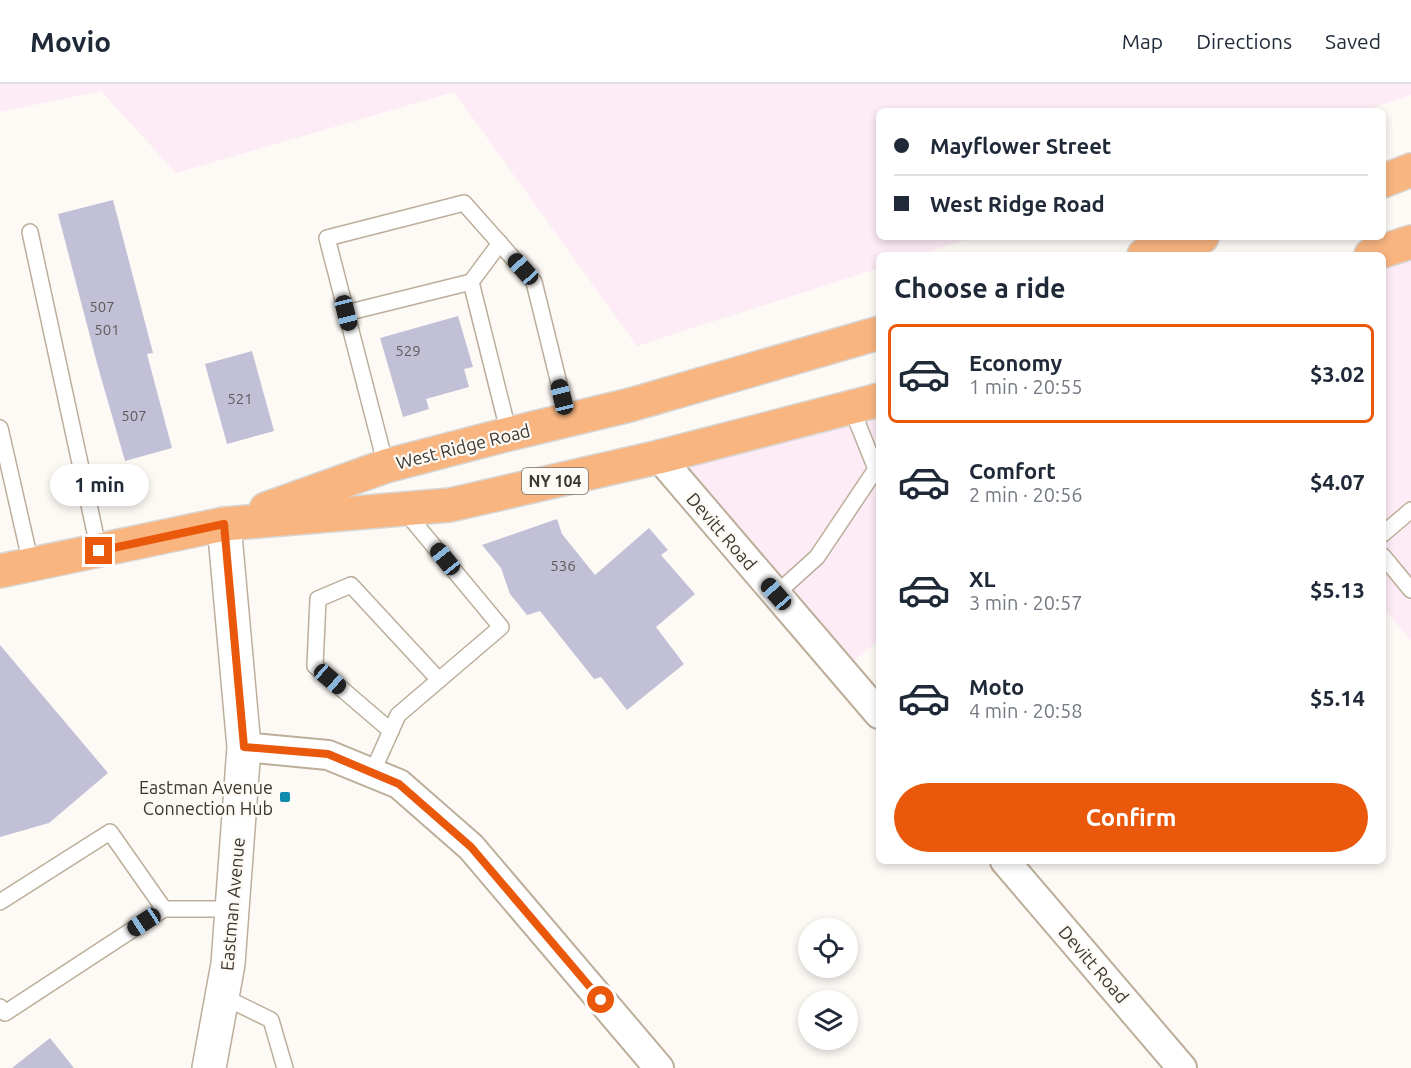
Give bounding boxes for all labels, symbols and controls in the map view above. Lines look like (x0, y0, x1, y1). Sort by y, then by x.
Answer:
text: Movio (30, 26, 111, 57)
text: Map (1122, 29, 1163, 53)
text: Directions (1196, 29, 1292, 53)
text: Saved (1325, 29, 1381, 53)
text: Mayflower Street (930, 133, 1111, 158)
text: West Ridge Road (930, 191, 1105, 216)
car (504, 250, 542, 288)
text: Choose a ride (894, 273, 1066, 303)
car (333, 293, 359, 333)
house number: 507 (89, 298, 115, 315)
house number: 501 (94, 321, 120, 338)
house number: 529 (395, 342, 421, 359)
icon: car (897, 347, 951, 401)
text: Economy (969, 350, 1062, 375)
text: $3.02 (1310, 361, 1365, 386)
text: 1 min · 20:55 (969, 375, 1083, 398)
car (549, 377, 575, 417)
house number: 521 (227, 390, 253, 407)
house number: 507 (121, 407, 147, 424)
street label: West Ridge Road (394, 420, 532, 472)
icon: car (897, 455, 951, 509)
text: Comfort (969, 458, 1056, 483)
callout: 1 min (50, 464, 148, 506)
road number: NY 104 (522, 468, 588, 494)
text: $4.07 (1310, 469, 1365, 494)
text: 1 min (74, 473, 125, 496)
text: 2 min · 20:56 (969, 483, 1083, 506)
street label: Devitt Road (683, 488, 761, 574)
route end (85, 537, 112, 564)
car (427, 539, 463, 579)
house number: 536 (550, 557, 576, 574)
icon: car (897, 563, 951, 617)
text: XL (969, 566, 996, 591)
car (757, 575, 795, 613)
text: $5.13 (1310, 577, 1365, 602)
text: 3 min · 20:57 (969, 591, 1083, 614)
car (311, 660, 349, 698)
icon: car (897, 671, 951, 725)
text: Moto (969, 674, 1024, 699)
text: $5.14 (1310, 685, 1365, 710)
text: 4 min · 20:58 (969, 699, 1083, 722)
place label: Eastman Avenue Connection Hub (139, 777, 273, 818)
button: Confirm (894, 783, 1368, 852)
marker: Eastman Avenue Connection Hub (278, 790, 292, 804)
street label: Eastman Avenue (216, 836, 248, 972)
car (124, 905, 164, 939)
map controls (798, 918, 858, 1050)
button: locate (798, 918, 858, 978)
street label: Devitt Road (1055, 921, 1133, 1007)
route start (587, 986, 614, 1013)
button: layers (798, 990, 858, 1050)

